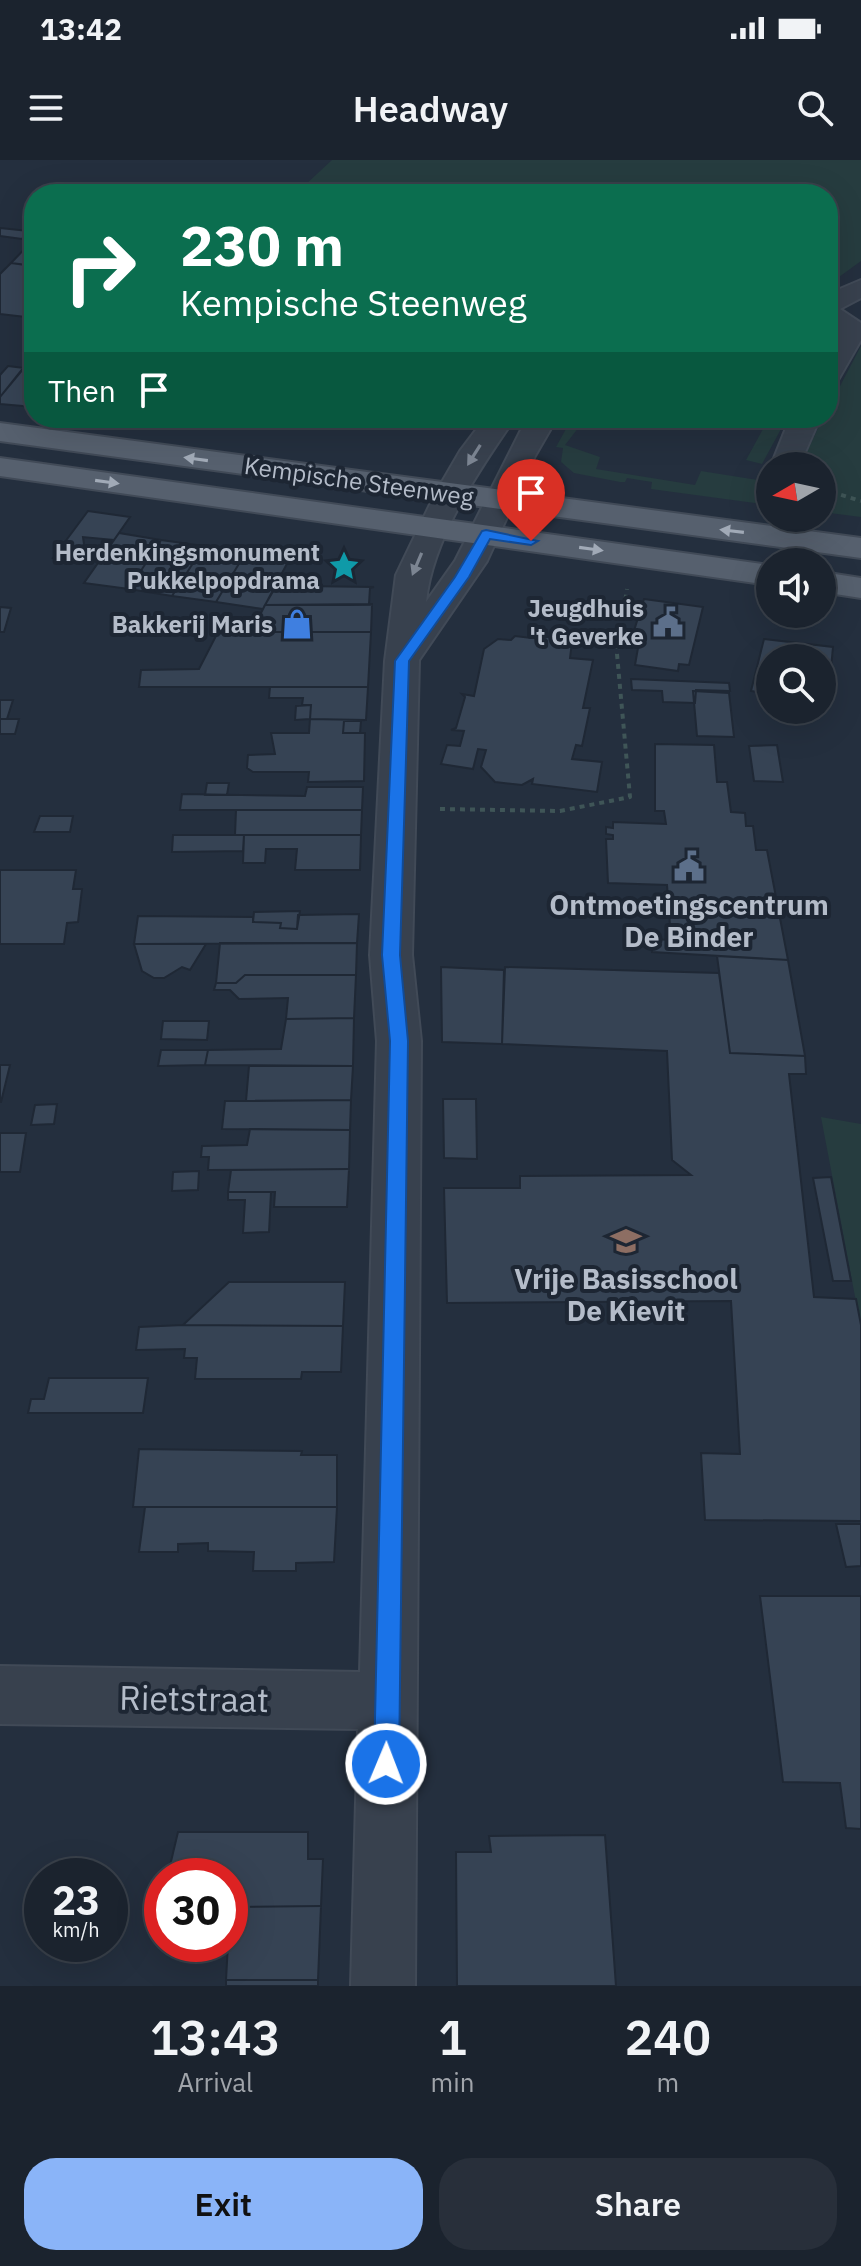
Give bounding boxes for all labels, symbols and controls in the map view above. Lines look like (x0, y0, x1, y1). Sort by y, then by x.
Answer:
text: 13:42 (40, 9, 122, 48)
text: Headway (353, 85, 508, 132)
icon: menu (24, 86, 68, 130)
icon: search (793, 86, 837, 130)
text: 230 m (180, 209, 344, 281)
icon: right (48, 216, 152, 320)
text: Kempische Steenweg (180, 279, 527, 326)
icon: arrive (132, 368, 176, 412)
text: Then (48, 371, 116, 410)
one-way arrow (467, 444, 481, 466)
street label: Kempische Steenweg (242, 449, 476, 513)
one-way arrow (183, 452, 208, 465)
north arrow (756, 452, 836, 532)
map controls (756, 452, 836, 724)
pin (497, 459, 565, 541)
icon: arrive (509, 471, 553, 515)
one-way arrow (95, 476, 120, 489)
one-way arrow (720, 525, 745, 538)
place label: Herdenkingsmonument Pukkelpopdrama (55, 536, 320, 596)
one-way arrow (579, 543, 604, 556)
button: sound (756, 548, 836, 628)
place icon: Herdenkingsmonument Pukkelpopdrama (327, 549, 361, 583)
one-way arrow (411, 552, 424, 576)
place label: Jeugdhuis 't Geverke (528, 592, 644, 652)
public building icon: Jeugdhuis 't Geverke (651, 605, 685, 639)
shop icon: Bakkerij Maris (280, 607, 314, 641)
place label: Bakkerij Maris (112, 608, 273, 640)
button: search (756, 644, 836, 724)
public building icon: Ontmoetingscentrum De Binder (672, 849, 706, 883)
place label: Ontmoetingscentrum De Binder (549, 886, 829, 955)
school or university icon: Vrije Basisschool De Kievit (609, 1224, 643, 1258)
place label: Vrije Basisschool De Kievit (514, 1260, 738, 1329)
street label: Rietstraat (119, 1675, 269, 1721)
position arrow (344, 1722, 428, 1806)
speed limit sign: 30 (144, 1858, 248, 1962)
text: 23 (52, 1874, 100, 1926)
text: km/h (52, 1916, 100, 1943)
text: 13:43 (150, 2006, 281, 2068)
text: 1 (438, 2006, 467, 2068)
text: 240 (625, 2006, 711, 2068)
text: Arrival (177, 2065, 253, 2099)
text: min (431, 2065, 475, 2099)
text: m (656, 2065, 679, 2099)
button: Exit (24, 2158, 423, 2250)
button: Share (439, 2158, 837, 2250)

